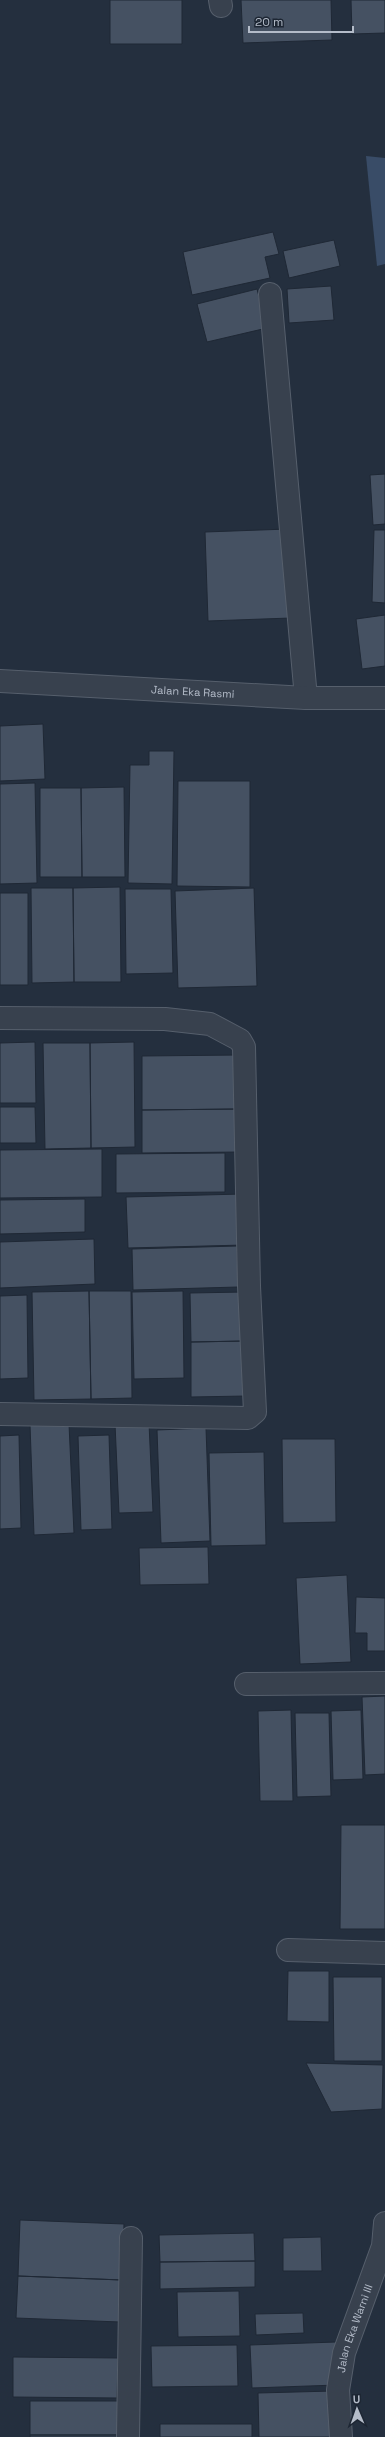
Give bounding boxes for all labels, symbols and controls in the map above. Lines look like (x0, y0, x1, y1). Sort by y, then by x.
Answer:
scale bar (249, 8, 353, 34)
text: 20 m (255, 14, 283, 30)
street label: Jalan Eka Rasmi (151, 682, 235, 701)
street label: Jalan Eka Warni III (334, 2282, 375, 2374)
north arrow (337, 2389, 377, 2429)
text: U (353, 2392, 361, 2406)

